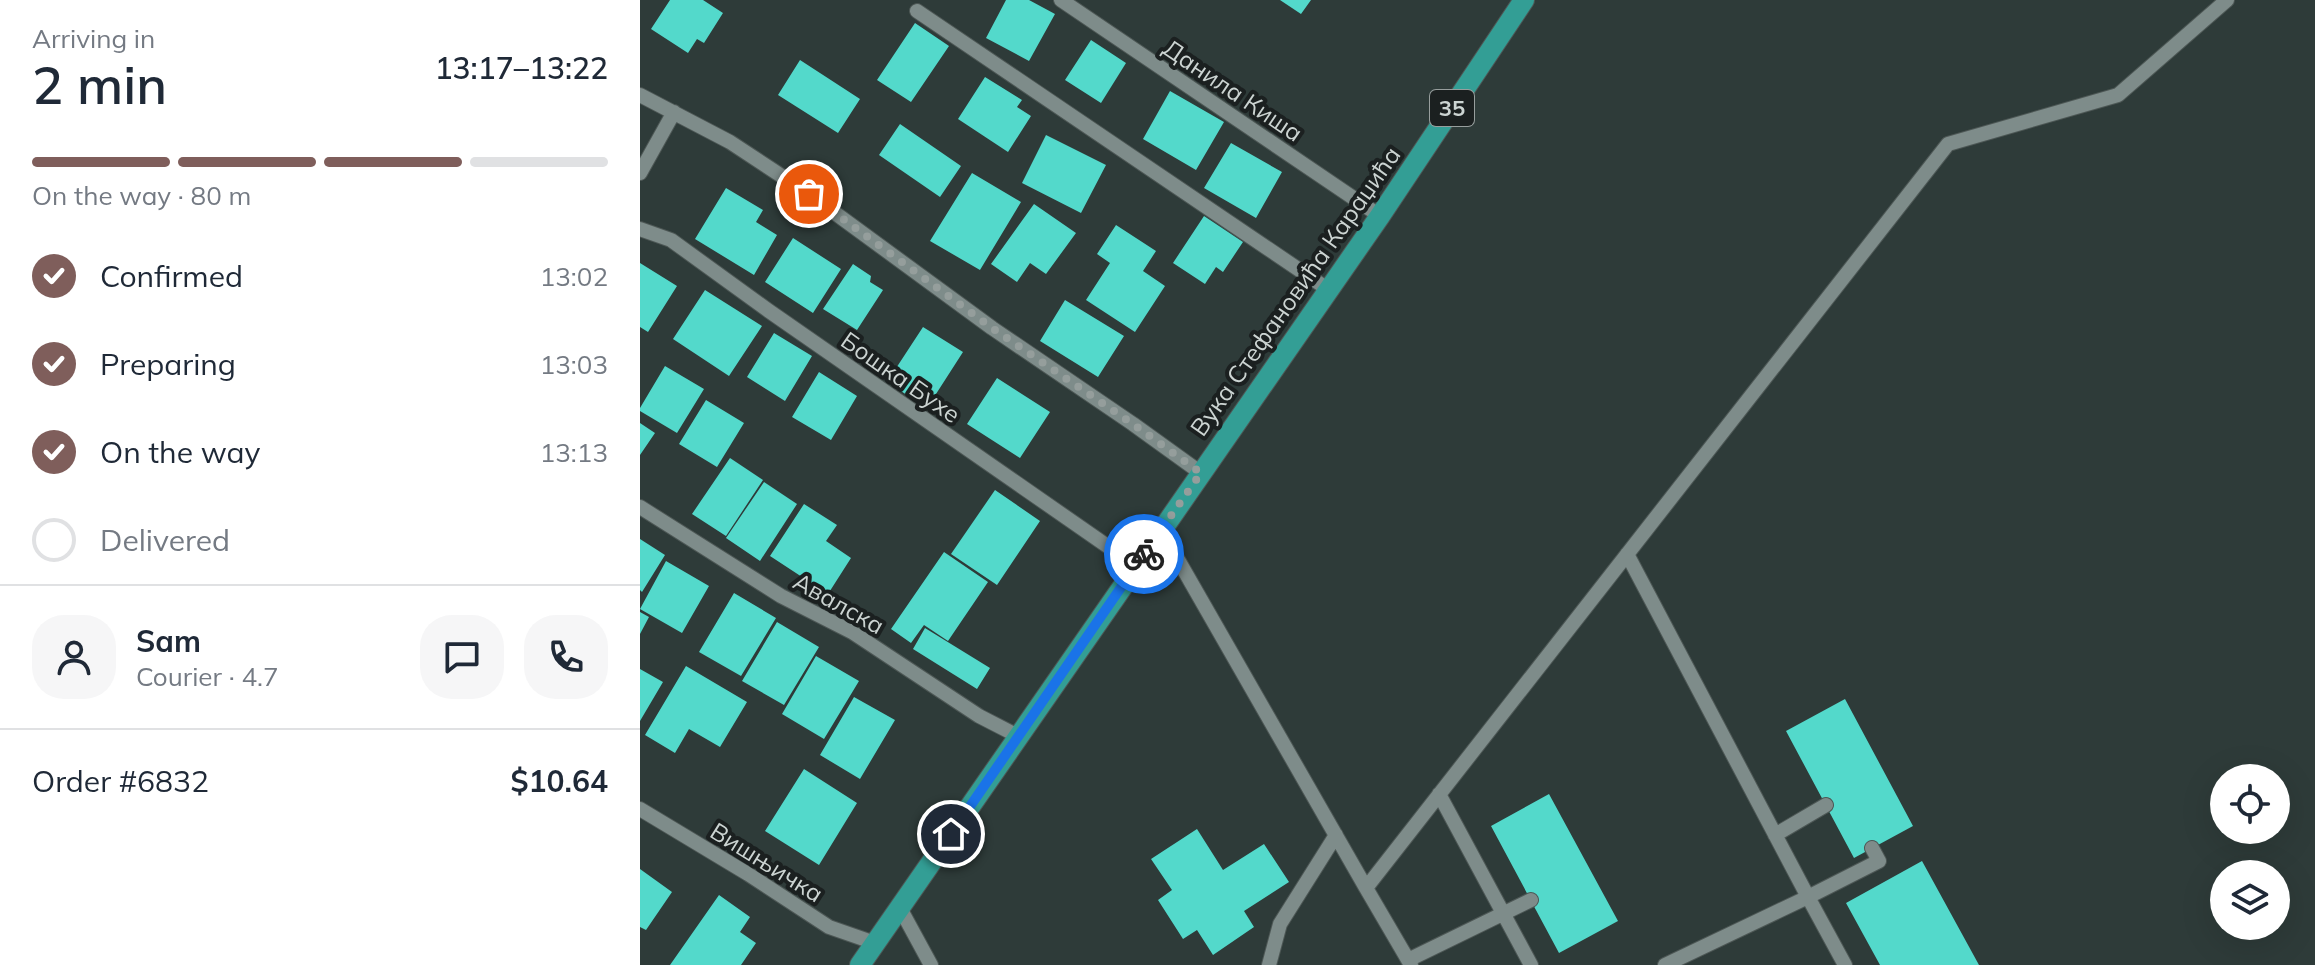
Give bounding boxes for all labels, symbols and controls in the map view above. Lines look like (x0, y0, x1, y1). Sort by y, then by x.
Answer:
text: Arriving in (32, 22, 155, 55)
street label: Данила Киша (1158, 32, 1308, 148)
text: 13:17–13:22 (435, 49, 608, 87)
text: 2 min (32, 52, 167, 117)
road number: 35 (1430, 90, 1474, 126)
street label: Вука Стефановића Караџића (1183, 141, 1407, 441)
pin (775, 160, 843, 228)
icon: bag (787, 172, 831, 216)
text: On the way · 80 m (32, 179, 251, 212)
icon: check (32, 254, 76, 298)
text: Confirmed (100, 257, 243, 295)
text: 13:02 (540, 260, 608, 293)
street label: Бошка Бухе (836, 325, 966, 429)
icon: check (32, 342, 76, 386)
text: Preparing (100, 345, 236, 383)
text: 13:03 (540, 348, 608, 381)
icon: check (32, 430, 76, 474)
text: On the way (100, 433, 260, 471)
text: 13:13 (540, 436, 608, 469)
courier (1104, 514, 1184, 594)
text: Delivered (100, 521, 230, 559)
icon: bike (1122, 532, 1166, 576)
street label: Авалска (788, 566, 890, 640)
button: person (32, 615, 116, 699)
button: chat (420, 615, 504, 699)
button: phone (524, 615, 608, 699)
text: Sam (136, 622, 201, 660)
text: Courier · 4.7 (136, 660, 279, 693)
text: Order #6832 (32, 762, 209, 800)
text: $10.64 (511, 762, 608, 800)
map controls (2210, 764, 2290, 940)
button: locate (2210, 764, 2290, 844)
pin (917, 800, 985, 868)
icon: home (929, 812, 973, 856)
street label: Вишњичка (705, 816, 829, 908)
button: layers (2210, 860, 2290, 940)

